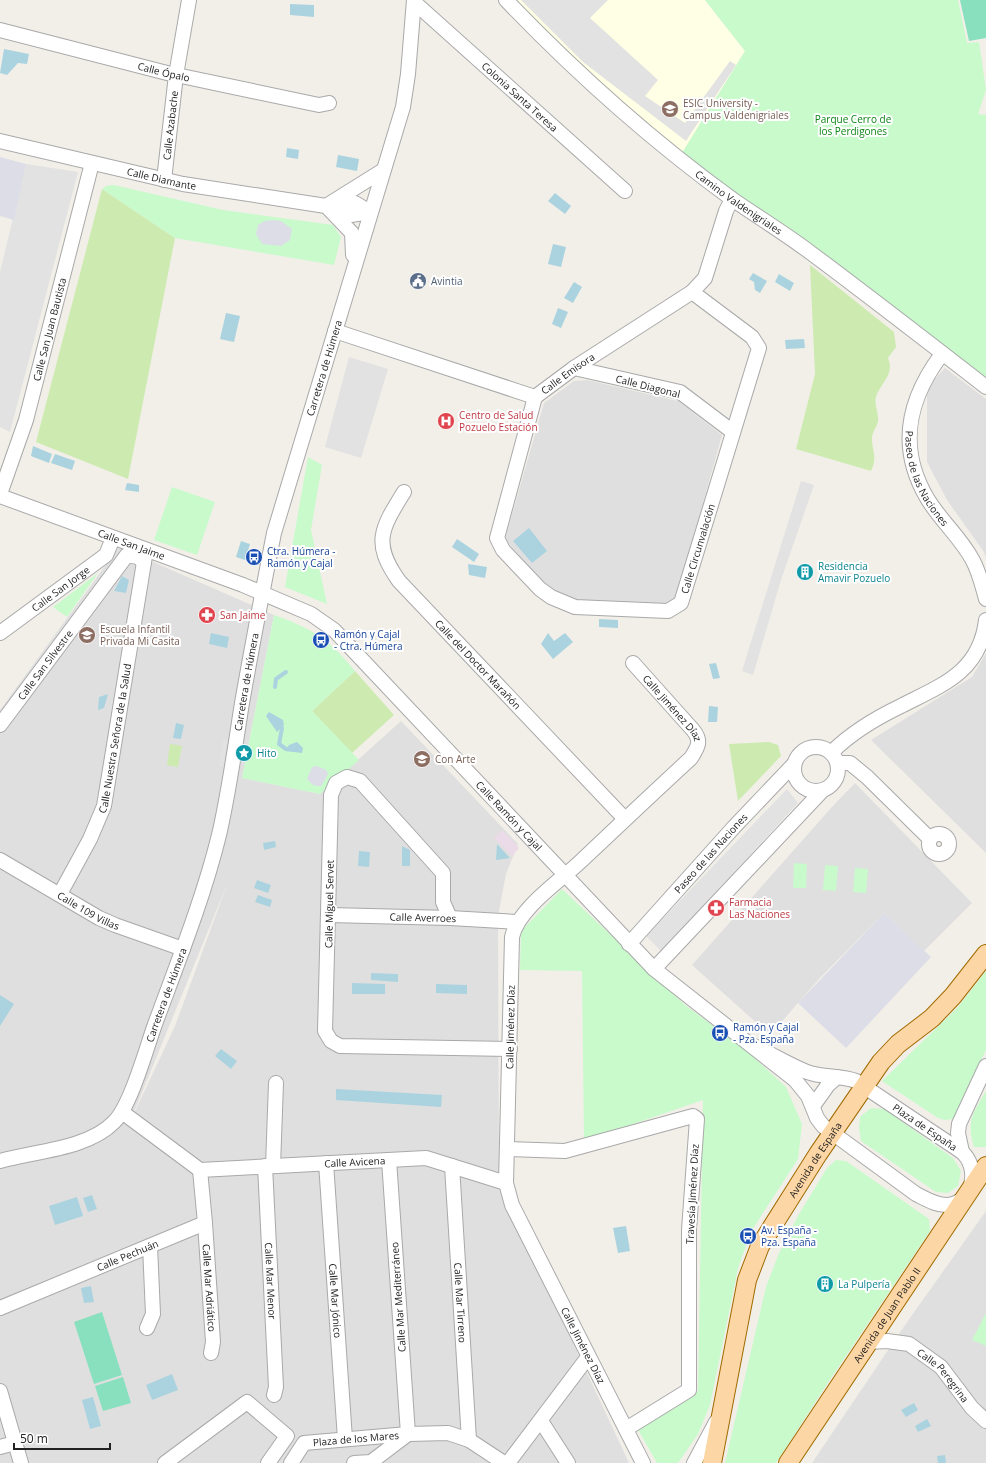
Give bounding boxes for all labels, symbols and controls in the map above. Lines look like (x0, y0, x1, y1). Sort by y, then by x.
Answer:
street label: Calle Ópalo (136, 59, 191, 85)
street label: Colonia Santa Teresa (479, 59, 561, 135)
street label: Calle Azabache (159, 89, 181, 161)
place label: ESIC University - Campus Valdenigriales (683, 96, 789, 122)
school or university icon: ESIC University - Campus Valdenigriales (660, 99, 680, 119)
park label: Parque Cerro de los Perdigones (815, 112, 892, 138)
street label: Calle Diamante (126, 164, 198, 193)
street label: Camino Valdenigriales (692, 167, 785, 238)
public building icon: Avintia (408, 271, 428, 291)
place label: Avintia (431, 274, 463, 288)
street label: Calle San Juan Bautista (29, 276, 69, 383)
street label: Carretera de Húmera (303, 318, 345, 418)
street label: Calle Emisora (538, 350, 597, 397)
street label: Calle Diagonal (614, 371, 682, 401)
place label: Centro de Salud Pozuelo Estación (459, 408, 538, 434)
hospital icon: Centro de Salud Pozuelo Estación (436, 411, 456, 431)
street label: Paseo de las Naciones (902, 430, 952, 529)
street label: Calle Circunvalación (677, 502, 718, 595)
street label: Calle San Jaime (96, 525, 167, 563)
place label: Ctra. Húmera - Ramón y Cajal (267, 544, 336, 570)
bus stop icon: Ctra. Húmera - Ramón y Cajal (244, 547, 264, 567)
place label: Residencia Amavir Pozuelo (818, 559, 890, 585)
street label: Calle San Jorge (29, 562, 93, 615)
building icon: Residencia Amavir Pozuelo (795, 562, 815, 582)
pharmacy icon: San Jaime (197, 605, 217, 625)
place label: San Jaime (220, 608, 266, 622)
street label: Calle del Doctor Marañón (432, 616, 524, 712)
place label: Escuela Infantil Privada Mi Casita (100, 622, 180, 648)
school or university icon: Escuela Infantil Privada Mi Casita (77, 625, 97, 645)
street label: Calle San Silvestre (14, 627, 76, 703)
place label: Ramón y Cajal - Ctra. Húmera (334, 627, 403, 653)
bus stop icon: Ramón y Cajal - Ctra. Húmera (311, 630, 331, 650)
street label: Carretera de Húmera (231, 632, 262, 732)
street label: Calle Nuestra Señora de la Salud (95, 663, 134, 815)
street label: Calle Jiménez Díaz (640, 672, 705, 743)
place icon: Hito (234, 743, 254, 763)
place label: Hito (257, 746, 276, 760)
school or university icon: Con Arte (412, 749, 432, 769)
place label: Con Arte (435, 752, 476, 766)
street label: Calle Ramón y Cajal (473, 778, 546, 854)
street label: Paseo de las Naciones (671, 810, 751, 896)
street label: Calle Miguel Servet (321, 859, 337, 948)
street label: Calle 109 Villas (55, 888, 122, 933)
place label: Farmacia Las Naciones (729, 895, 790, 921)
pharmacy icon: Farmacia Las Naciones (706, 898, 726, 918)
street label: Calle Averroes (389, 910, 457, 925)
street label: Carretera de Húmera (142, 946, 190, 1044)
street label: Calle Jiménez Díaz (502, 984, 518, 1069)
place label: Ramón y Cajal - Pza. España (733, 1020, 799, 1046)
bus stop icon: Ramón y Cajal - Pza. España (710, 1023, 730, 1043)
street label: Plaza de España (890, 1100, 960, 1154)
street label: Avenida de España (785, 1119, 845, 1200)
street label: Travesía Jiménez Díaz (682, 1143, 702, 1244)
street label: Calle Avicena (324, 1153, 386, 1170)
place label: Av. España - Pza. España (761, 1223, 817, 1249)
bus stop icon: Av. España - Pza. España (738, 1226, 758, 1246)
street label: Calle Pechuán (94, 1236, 160, 1274)
street label: Calle Mar Menor (262, 1242, 280, 1320)
street label: Calle Mar Mediterráneo (387, 1242, 409, 1352)
street label: Calle Mar Adriático (199, 1243, 219, 1332)
street label: Calle Mar Tirreno (451, 1262, 470, 1343)
street label: Calle Mar Jónico (326, 1263, 345, 1338)
street label: Avenida de Juan Pablo II (850, 1264, 924, 1365)
building icon: La Pulpería (815, 1274, 835, 1294)
place label: La Pulpería (838, 1277, 890, 1291)
street label: Calle Jiménez Díaz (558, 1305, 609, 1386)
street label: Calle Peregrina (914, 1345, 972, 1405)
scale bar (14, 1425, 110, 1451)
street label: Plaza de los Mares (312, 1428, 400, 1449)
text: 50 m (20, 1430, 48, 1447)

